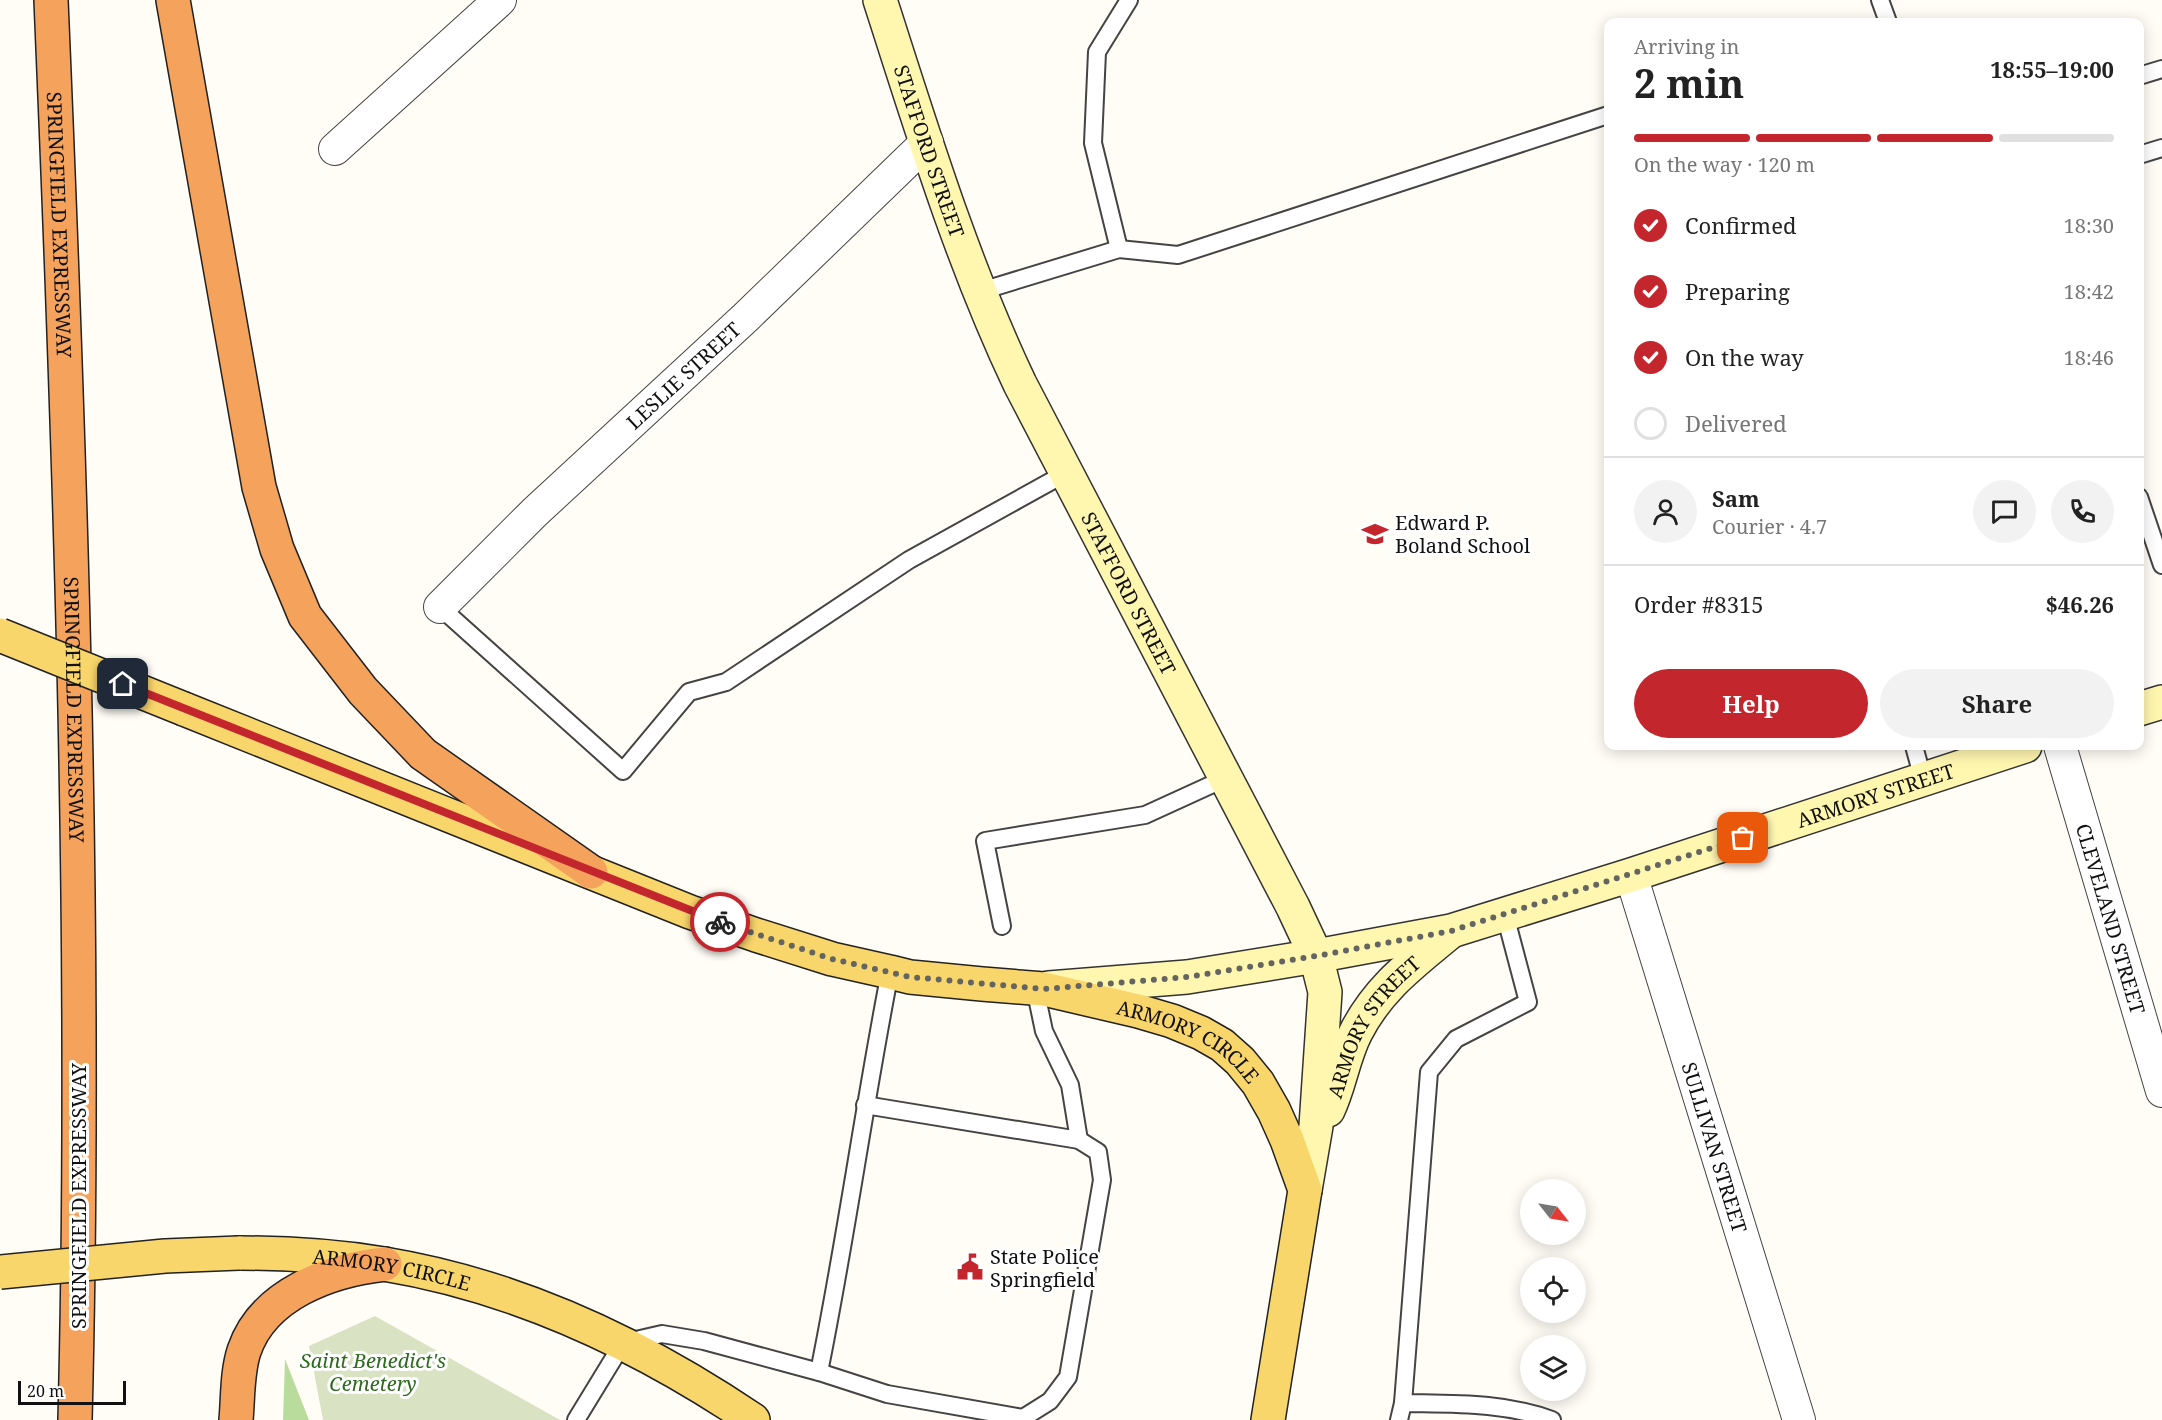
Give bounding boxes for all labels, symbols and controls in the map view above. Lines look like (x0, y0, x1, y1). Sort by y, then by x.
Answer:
text: Arriving in (1634, 33, 1739, 60)
text: 18:55–19:00 (1990, 54, 2114, 84)
text: 2 min (1634, 56, 1744, 109)
street label: STAFFORD STREET (888, 62, 971, 241)
street label: SPRINGFIELD EXPRESSWAY (41, 91, 78, 359)
text: On the way · 120 m (1634, 151, 1815, 178)
icon: check (1634, 209, 1667, 242)
text: Confirmed (1685, 210, 1796, 240)
text: 18:30 (2064, 212, 2114, 239)
icon: check (1634, 275, 1667, 308)
text: Preparing (1685, 276, 1790, 306)
text: 18:42 (2064, 278, 2114, 305)
street label: LESLIE STREET (620, 316, 746, 435)
icon: check (1634, 341, 1667, 374)
text: On the way (1685, 342, 1804, 372)
text: 18:46 (2064, 344, 2114, 371)
text: Delivered (1685, 408, 1787, 438)
button: person (1634, 480, 1697, 543)
button: chat (1973, 480, 2036, 543)
button: phone (2051, 480, 2114, 543)
text: Sam (1712, 483, 1760, 513)
street label: STAFFORD STREET (1076, 507, 1183, 679)
place label: Edward P. Boland School (1395, 509, 1530, 559)
text: Courier · 4.7 (1712, 513, 1827, 540)
school or university icon: Edward P. Boland School (1360, 519, 1390, 549)
street label: SPRINGFIELD EXPRESSWAY (58, 576, 91, 843)
text: Order #8315 (1634, 589, 1764, 619)
text: $46.26 (2045, 589, 2114, 619)
pin (97, 658, 148, 709)
icon: home (106, 667, 139, 700)
button: Help (1634, 669, 1868, 738)
button: Share (1880, 669, 2114, 738)
street label: ARMORY STREET (1793, 757, 1958, 833)
pin (1717, 812, 1768, 863)
street label: CLEVELAND STREET (2070, 820, 2152, 1017)
icon: bag (1726, 821, 1759, 854)
courier (690, 892, 750, 952)
icon: bike (704, 906, 737, 939)
street label: ARMORY STREET (1321, 950, 1425, 1101)
street label: ARMORY CIRCLE (1114, 993, 1266, 1088)
street label: SULLIVAN STREET (1676, 1059, 1754, 1236)
street label: SPRINGFIELD EXPRESSWAY (65, 1062, 92, 1329)
north arrow (1520, 1179, 1586, 1245)
map controls (1520, 1179, 1586, 1401)
street label: ARMORY CIRCLE (311, 1242, 474, 1297)
place label: State Police Springfield (990, 1243, 1099, 1293)
public building icon: State Police Springfield (955, 1252, 985, 1282)
button: locate (1520, 1257, 1586, 1323)
button: layers (1520, 1335, 1586, 1401)
park label: Saint Benedict's Cemetery (300, 1347, 446, 1397)
scale bar (18, 1378, 126, 1406)
text: 20 m (27, 1380, 64, 1402)

